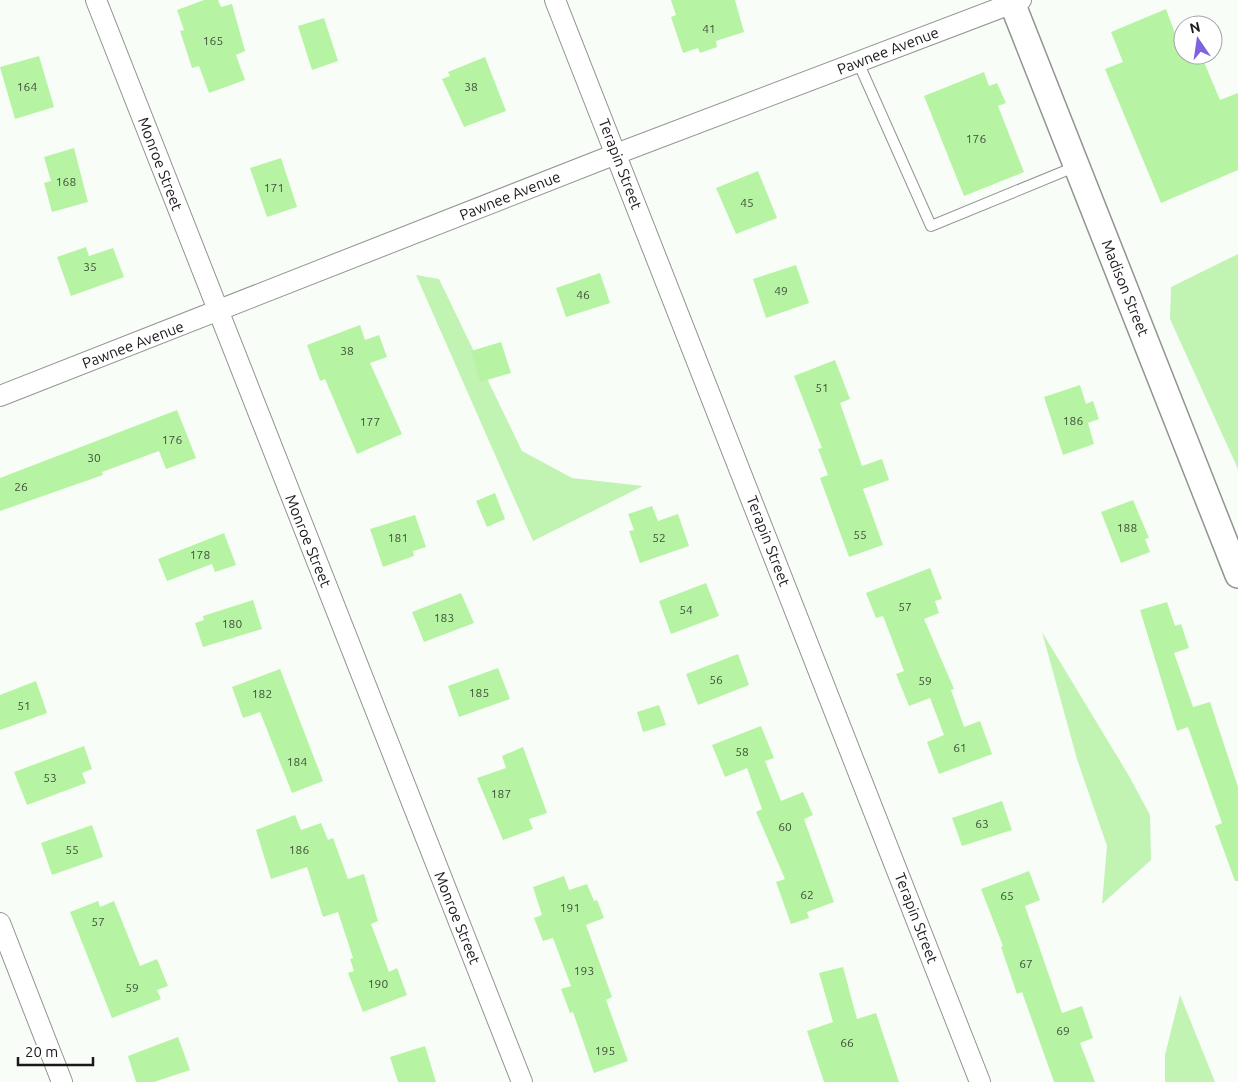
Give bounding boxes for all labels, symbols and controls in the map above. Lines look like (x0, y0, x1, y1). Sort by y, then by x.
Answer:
north arrow (1173, 15, 1223, 65)
text: N (1188, 18, 1202, 36)
house number: 41 (702, 22, 716, 35)
street label: Pawnee Avenue (835, 23, 941, 78)
house number: 165 (203, 34, 223, 47)
house number: 164 (17, 80, 37, 93)
house number: 38 (464, 80, 478, 93)
street label: Monroe Street (135, 115, 186, 213)
street label: Terapin Street (595, 116, 646, 212)
house number: 176 (966, 132, 986, 145)
street label: Pawnee Avenue (457, 168, 563, 224)
house number: 168 (56, 175, 76, 188)
house number: 171 (264, 181, 284, 194)
house number: 45 (740, 196, 754, 209)
street label: Madison Street (1098, 237, 1153, 339)
house number: 35 (83, 260, 97, 273)
house number: 49 (774, 284, 788, 297)
house number: 46 (576, 288, 590, 301)
street label: Pawnee Avenue (80, 317, 186, 372)
house number: 38 (340, 344, 354, 357)
house number: 51 (815, 381, 829, 394)
house number: 186 (1063, 414, 1083, 427)
house number: 177 (360, 415, 380, 428)
house number: 176 (162, 433, 182, 446)
house number: 30 (87, 451, 101, 464)
house number: 26 (14, 480, 28, 493)
street label: Monroe Street (282, 492, 335, 590)
street label: Terapin Street (743, 493, 794, 589)
house number: 188 (1117, 521, 1137, 534)
house number: 55 (853, 528, 867, 541)
house number: 181 (388, 531, 408, 544)
house number: 52 (652, 531, 666, 544)
house number: 178 (190, 548, 210, 561)
house number: 57 (898, 600, 912, 613)
house number: 54 (679, 603, 693, 616)
house number: 183 (434, 611, 454, 624)
house number: 180 (222, 617, 242, 630)
house number: 56 (709, 673, 723, 686)
house number: 59 (918, 674, 932, 687)
house number: 185 (469, 686, 489, 699)
house number: 182 (252, 687, 272, 700)
house number: 51 (17, 699, 31, 712)
house number: 61 (953, 741, 967, 754)
house number: 58 (735, 745, 749, 758)
house number: 184 (287, 755, 307, 768)
house number: 53 (43, 771, 57, 784)
house number: 187 (491, 787, 511, 800)
house number: 63 (975, 817, 989, 830)
house number: 60 (778, 820, 792, 833)
house number: 55 (65, 843, 79, 856)
house number: 186 (289, 843, 309, 856)
street label: Monroe Street (431, 869, 484, 967)
street label: Terapin Street (891, 870, 942, 966)
house number: 62 (800, 888, 814, 901)
house number: 65 (1000, 889, 1014, 902)
house number: 191 (560, 901, 580, 914)
house number: 57 (91, 915, 105, 928)
house number: 67 (1019, 957, 1033, 970)
house number: 193 (574, 964, 594, 977)
house number: 190 (368, 977, 388, 990)
house number: 59 (125, 981, 139, 994)
house number: 69 (1056, 1024, 1070, 1037)
scale bar (18, 1034, 92, 1066)
house number: 66 (840, 1036, 854, 1049)
text: 20 m (25, 1043, 58, 1060)
house number: 195 (595, 1044, 615, 1057)

